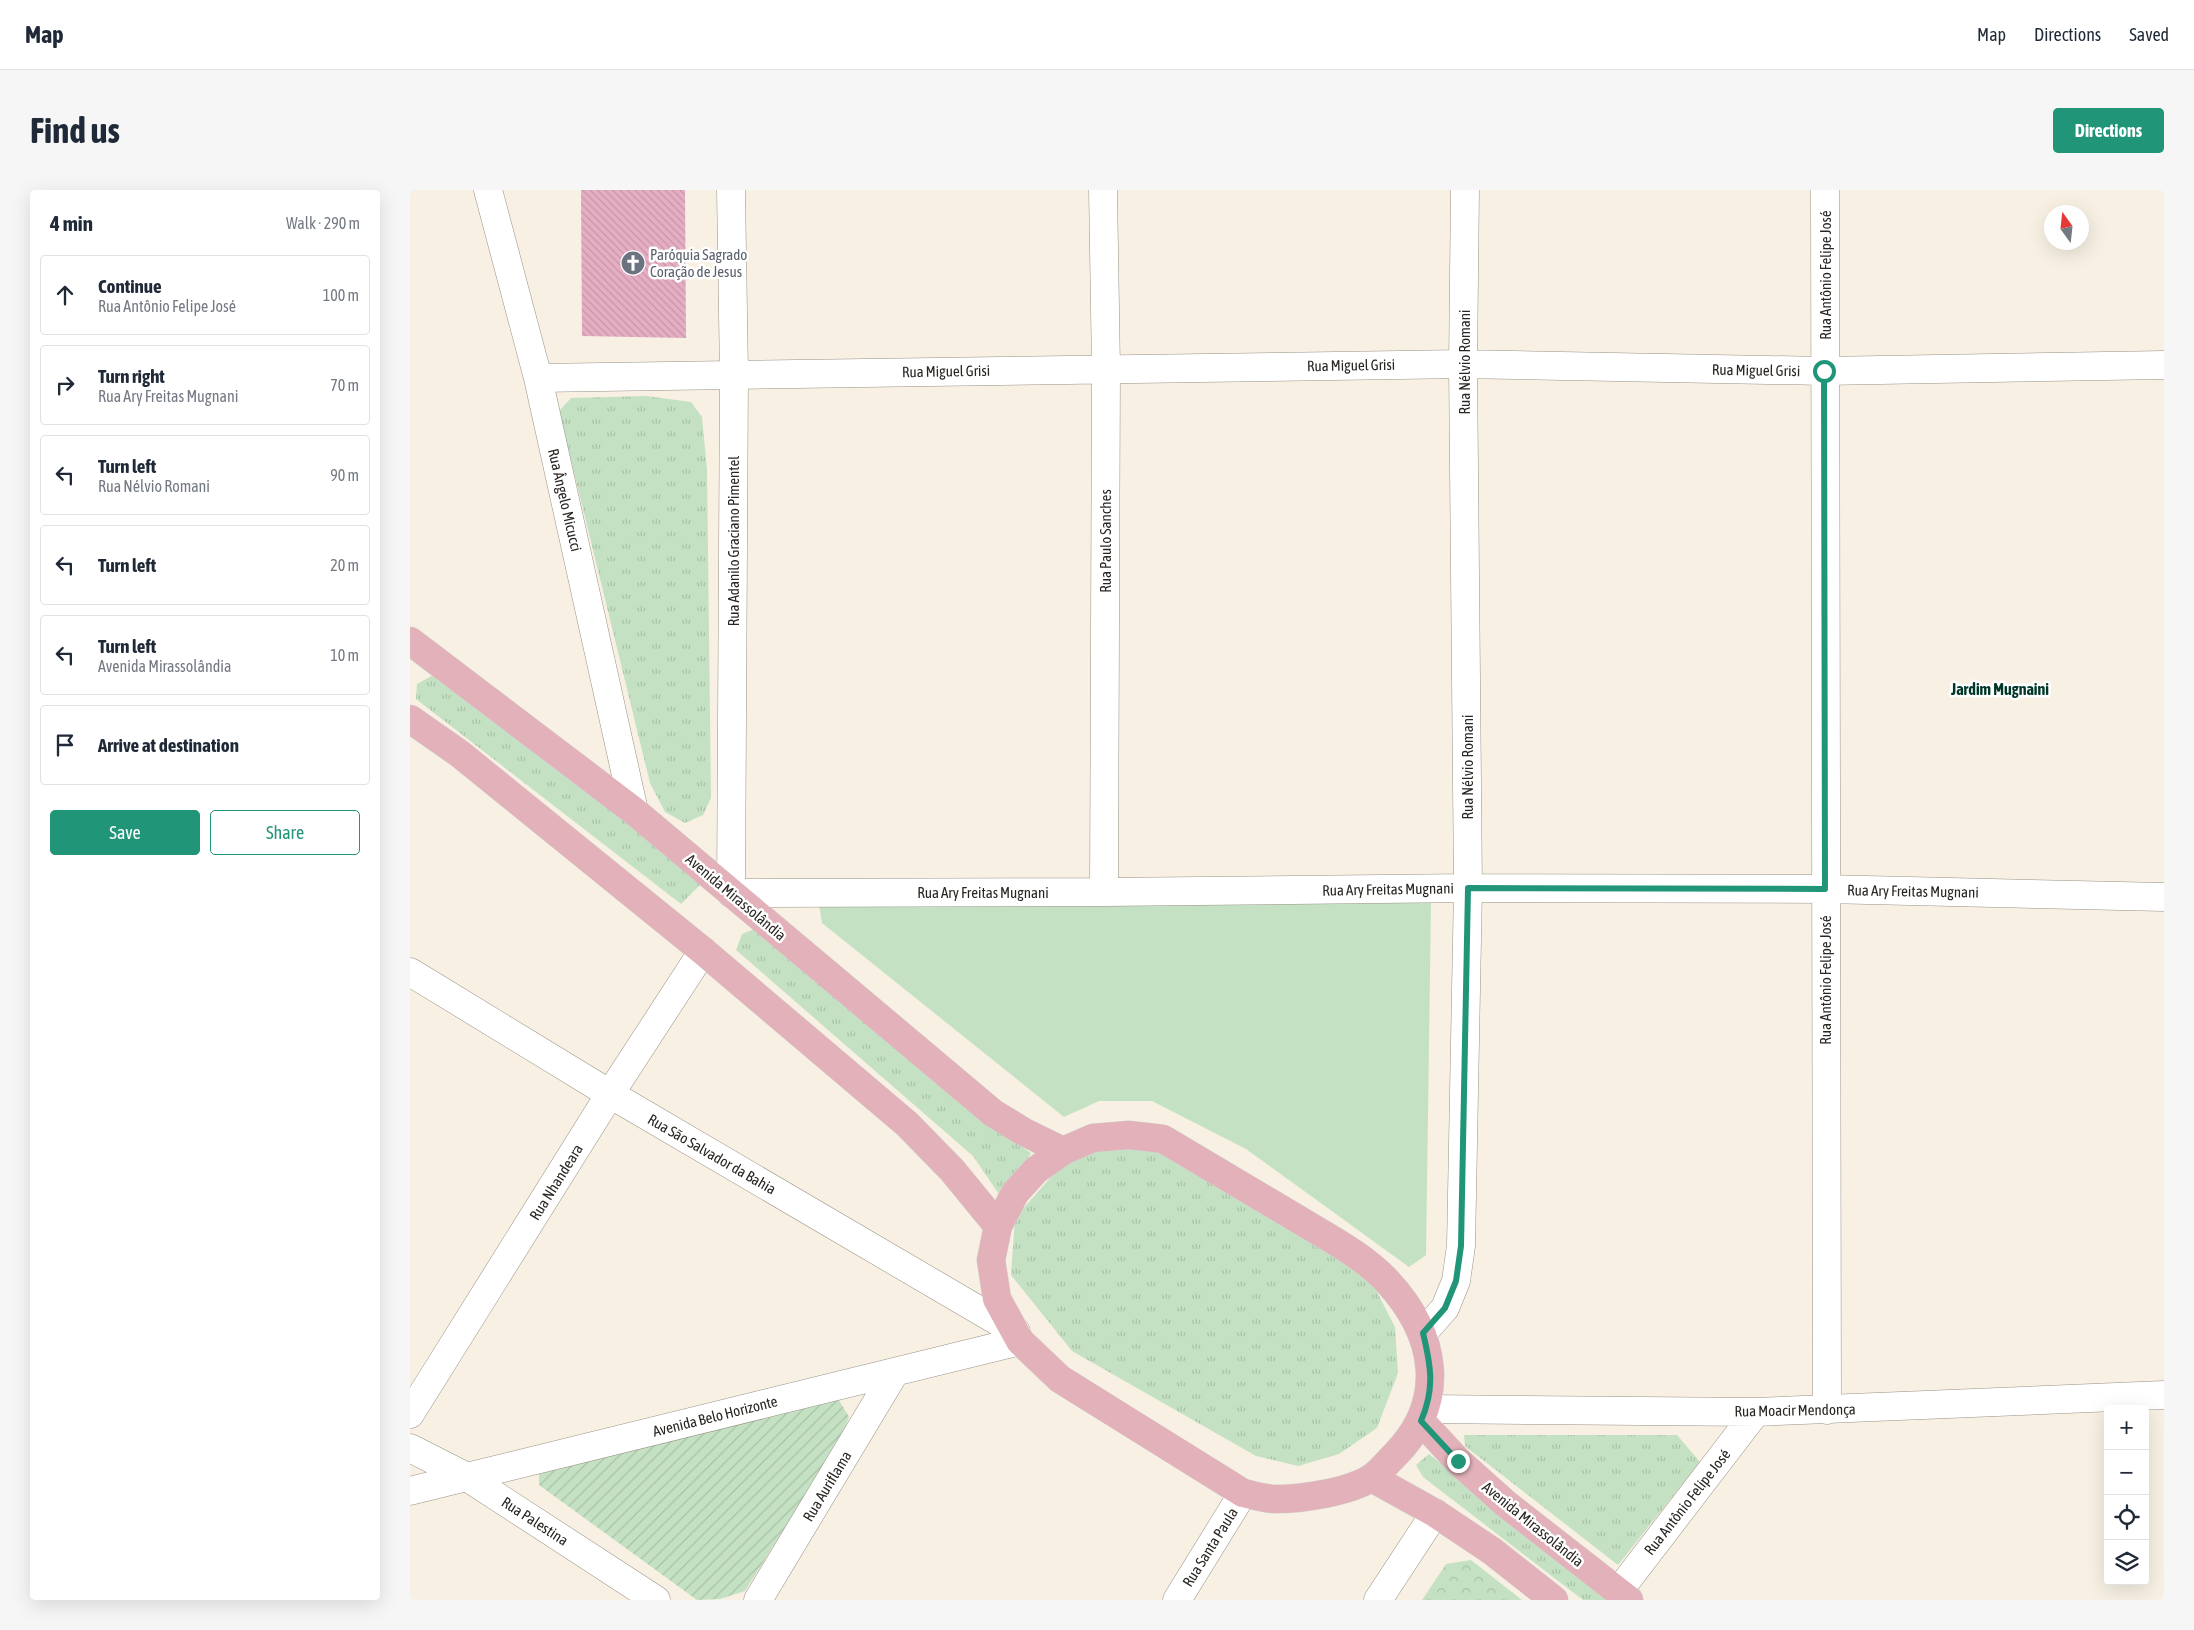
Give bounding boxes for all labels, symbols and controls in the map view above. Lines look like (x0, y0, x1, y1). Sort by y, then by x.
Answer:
text: Map (25, 21, 64, 48)
text: Map (1977, 24, 2006, 45)
text: Directions (2034, 24, 2101, 45)
text: Saved (2129, 24, 2169, 45)
button: Directions (2053, 108, 2164, 153)
text: Find us (30, 110, 120, 150)
north arrow (2044, 205, 2089, 250)
street label: Rua Antônio Felipe José (1817, 210, 1834, 340)
text: 4 min (50, 211, 93, 235)
text: Walk · 290 m (286, 214, 360, 232)
place label: Paróquia Sagrado Coração de Jesus (650, 246, 747, 280)
church icon: Paróquia Sagrado Coração de Jesus (620, 250, 646, 276)
text: Continue (98, 275, 162, 297)
icon: ahead (51, 281, 79, 309)
text: 100 m (323, 286, 359, 304)
text: Rua Antônio Felipe José (98, 297, 236, 315)
street label: Rua Nélvio Romani (1456, 309, 1473, 415)
street label: Rua Miguel Grisi (1307, 356, 1395, 374)
route start (1813, 360, 1836, 383)
street label: Rua Miguel Grisi (1712, 361, 1800, 379)
street label: Rua Miguel Grisi (902, 362, 990, 380)
text: Turn right (98, 365, 165, 387)
icon: right (51, 371, 79, 399)
text: 70 m (330, 376, 359, 394)
text: Rua Ary Freitas Mugnani (98, 387, 238, 405)
street label: Rua Ângelo Micucci (545, 447, 585, 553)
text: Turn left (98, 455, 156, 477)
street label: Rua Adanilo Graciano Pimentel (725, 456, 742, 626)
icon: left (51, 461, 79, 489)
text: 90 m (330, 466, 359, 484)
text: Rua Nélvio Romani (98, 477, 210, 495)
street label: Rua Paulo Sanches (1097, 489, 1114, 593)
icon: left (51, 551, 79, 579)
text: Turn left (98, 554, 156, 576)
text: 20 m (330, 556, 359, 574)
text: Turn left (98, 635, 156, 657)
icon: left (51, 641, 79, 669)
text: 10 m (330, 646, 359, 664)
text: Avenida Mirassolândia (98, 657, 231, 675)
district label: Jardim Mugnaini (1950, 680, 2049, 698)
street label: Rua Nélvio Romani (1459, 714, 1476, 820)
icon: arrive (51, 731, 79, 759)
text: Arrive at destination (98, 734, 239, 756)
button: Save (50, 810, 200, 855)
button: Share (210, 810, 360, 855)
street label: Avenida Mirassolândia (683, 850, 789, 944)
street label: Rua Ary Freitas Mugnani (1322, 879, 1454, 899)
street label: Rua Ary Freitas Mugnani (1847, 881, 1979, 901)
street label: Rua Ary Freitas Mugnani (917, 884, 1049, 901)
street label: Rua Antônio Felipe José (1817, 915, 1834, 1045)
street label: Rua São Salvador da Bahia (645, 1110, 779, 1198)
street label: Rua Nhandeara (526, 1141, 586, 1223)
street label: Avenida Belo Horizonte (651, 1392, 779, 1440)
street label: Rua Moacir Mendonça (1734, 1400, 1856, 1420)
map controls (2104, 1405, 2149, 1585)
button: + (2104, 1405, 2149, 1450)
street label: Rua Antônio Felipe José (1640, 1446, 1734, 1558)
street label: Rua Auriflama (799, 1448, 855, 1524)
route end (1447, 1450, 1470, 1473)
button: − (2104, 1450, 2149, 1495)
street label: Avenida Mirassolândia (1479, 1478, 1587, 1570)
street label: Rua Palestina (499, 1493, 571, 1549)
button: locate (2104, 1495, 2149, 1540)
street label: Rua Santa Paula (1179, 1504, 1241, 1590)
button: layers (2104, 1540, 2149, 1585)

